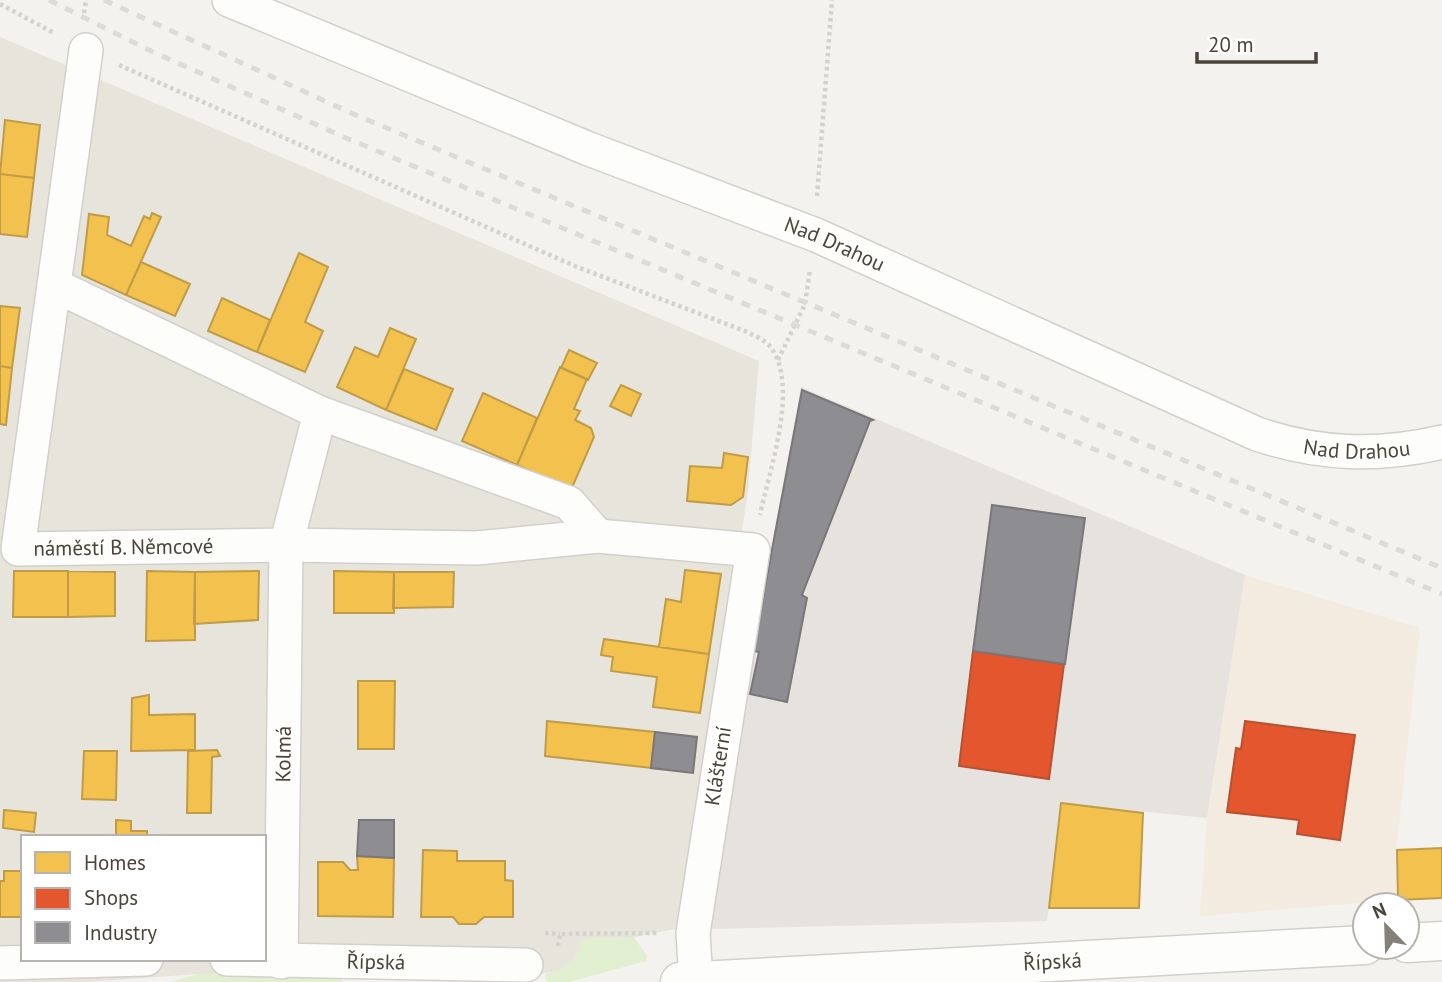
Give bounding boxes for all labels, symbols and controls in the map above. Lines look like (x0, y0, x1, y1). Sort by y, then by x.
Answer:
scale bar (1197, 21, 1316, 65)
text: 20 m (1208, 31, 1254, 58)
street label: Nad Drahou (781, 210, 889, 277)
street label: Nad Drahou (1302, 433, 1412, 465)
street label: náměstí B. Němcové (33, 532, 214, 562)
street label: Klášterní (698, 724, 737, 808)
street label: Kolmá (269, 725, 297, 783)
legend (21, 835, 266, 961)
text: Homes (84, 849, 146, 876)
text: Shops (84, 884, 138, 911)
north arrow (1351, 891, 1421, 961)
text: N (1369, 897, 1390, 924)
text: Industry (84, 919, 157, 946)
street label: Řípská (1022, 946, 1082, 976)
street label: Řípská (346, 947, 406, 976)

